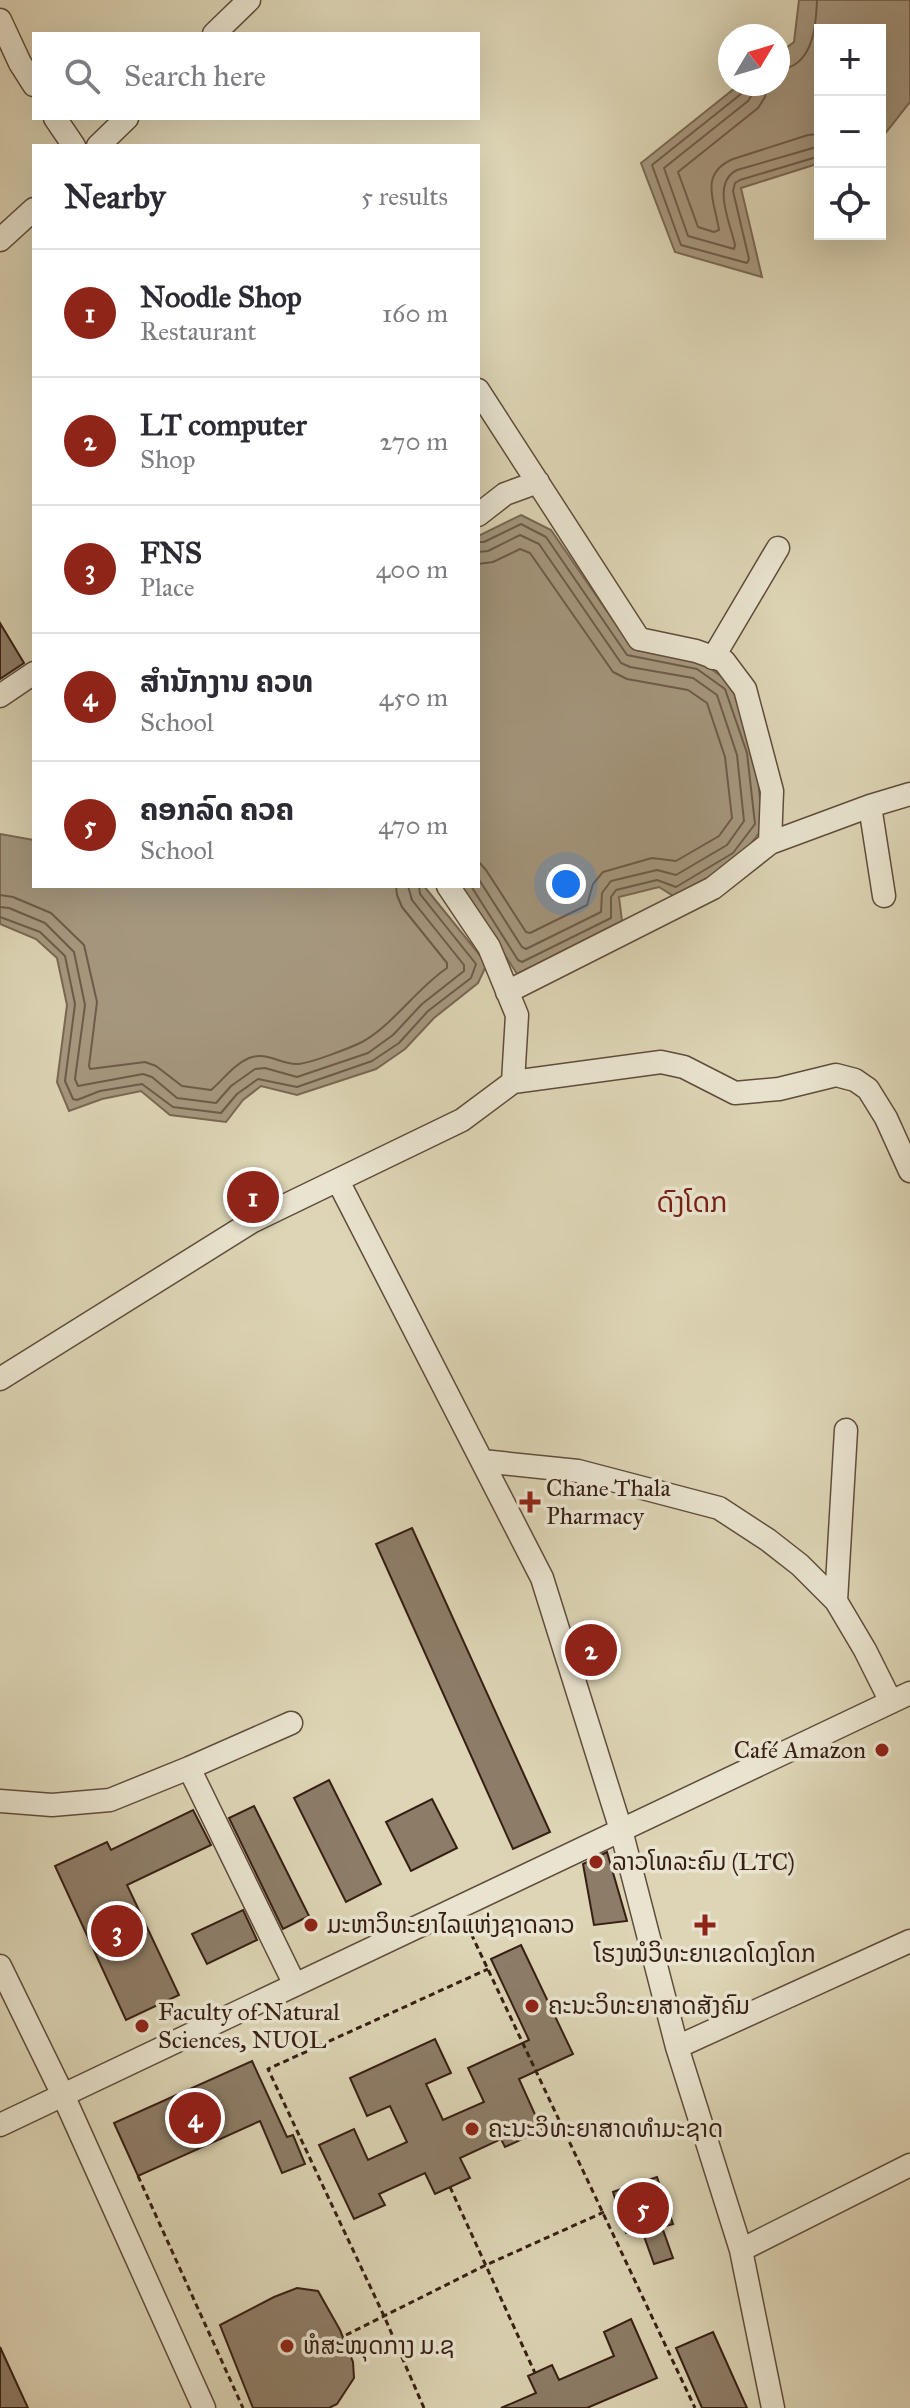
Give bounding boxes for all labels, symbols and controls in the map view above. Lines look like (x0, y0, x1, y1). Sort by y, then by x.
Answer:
north arrow (718, 24, 790, 96)
map controls (814, 24, 886, 240)
button: + (814, 24, 886, 96)
search box (32, 32, 480, 120)
icon: search (60, 54, 104, 98)
text: Search here (124, 58, 266, 94)
button: − (814, 96, 886, 168)
button: locate (814, 168, 886, 240)
text: Nearby (64, 176, 166, 217)
text: 5 results (361, 180, 448, 212)
text: Noodle Shop (140, 279, 302, 315)
text: 1 (85, 297, 95, 329)
text: 160 m (382, 297, 448, 329)
text: Restaurant (140, 315, 256, 347)
text: LT computer (140, 407, 307, 443)
text: 2 (84, 425, 96, 457)
text: 270 m (379, 425, 448, 457)
text: Shop (140, 443, 196, 475)
text: FNS (140, 535, 202, 571)
text: 3 (85, 553, 95, 585)
text: 400 m (376, 553, 448, 585)
text: Place (140, 571, 195, 603)
text: ສຳນັກງານ ຄວທ (140, 664, 313, 700)
text: 4 (83, 681, 97, 713)
text: 450 m (379, 681, 448, 713)
text: School (140, 706, 214, 738)
text: ຄອກລົດ ຄວຄ (140, 792, 294, 828)
text: 5 (84, 809, 96, 841)
text: 470 m (378, 809, 448, 841)
text: School (140, 834, 214, 866)
your location (546, 864, 586, 904)
pin: 1 (227, 1167, 279, 1227)
district label: ດົງໂດກ (657, 1185, 727, 1220)
place label: Chane Thala Pharmacy (546, 1473, 671, 1531)
marker: Chane Thala Pharmacy (521, 1493, 539, 1511)
pin: 2 (565, 1620, 617, 1680)
place label: Café Amazon (734, 1735, 866, 1765)
marker: Café Amazon (873, 1741, 891, 1759)
place label: ລາວໂທລະຄົມ (LTC) (612, 1847, 795, 1877)
marker: ລາວໂທລະຄົມ (LTC) (587, 1853, 605, 1871)
pin: 3 (91, 1901, 143, 1961)
place label: ມະຫາວິທະຍາໄລແຫ່ງຊາດລາວ (327, 1910, 575, 1940)
marker: ໂຮງໝໍວິທະຍາເຂດໂດງໂດກ (694, 1914, 716, 1936)
marker: ມະຫາວິທະຍາໄລແຫ່ງຊາດລາວ (302, 1916, 320, 1934)
place label: ໂຮງໝໍວິທະຍາເຂດໂດງໂດກ (593, 1939, 816, 1969)
place label: ຄະນະວິທະຍາສາດສັງຄົມ (548, 1991, 750, 2021)
place label: Faculty of Natural Sciences, NUOL (158, 1997, 340, 2055)
marker: ຄະນະວິທະຍາສາດສັງຄົມ (523, 1997, 541, 2015)
marker: Faculty of Natural Sciences, NUOL (133, 2017, 151, 2035)
pin: 4 (169, 2088, 221, 2148)
place label: ຄະນະວິທະຍາສາດທຳມະຊາດ (488, 2114, 723, 2144)
marker: ຄະນະວິທະຍາສາດທຳມະຊາດ (463, 2120, 481, 2138)
pin: 5 (617, 2178, 669, 2238)
place label: ຫໍສະໝຸດກາງ ມ.ຊ (303, 2331, 455, 2362)
marker: ຫໍສະໝຸດກາງ ມ.ຊ (278, 2337, 296, 2355)

